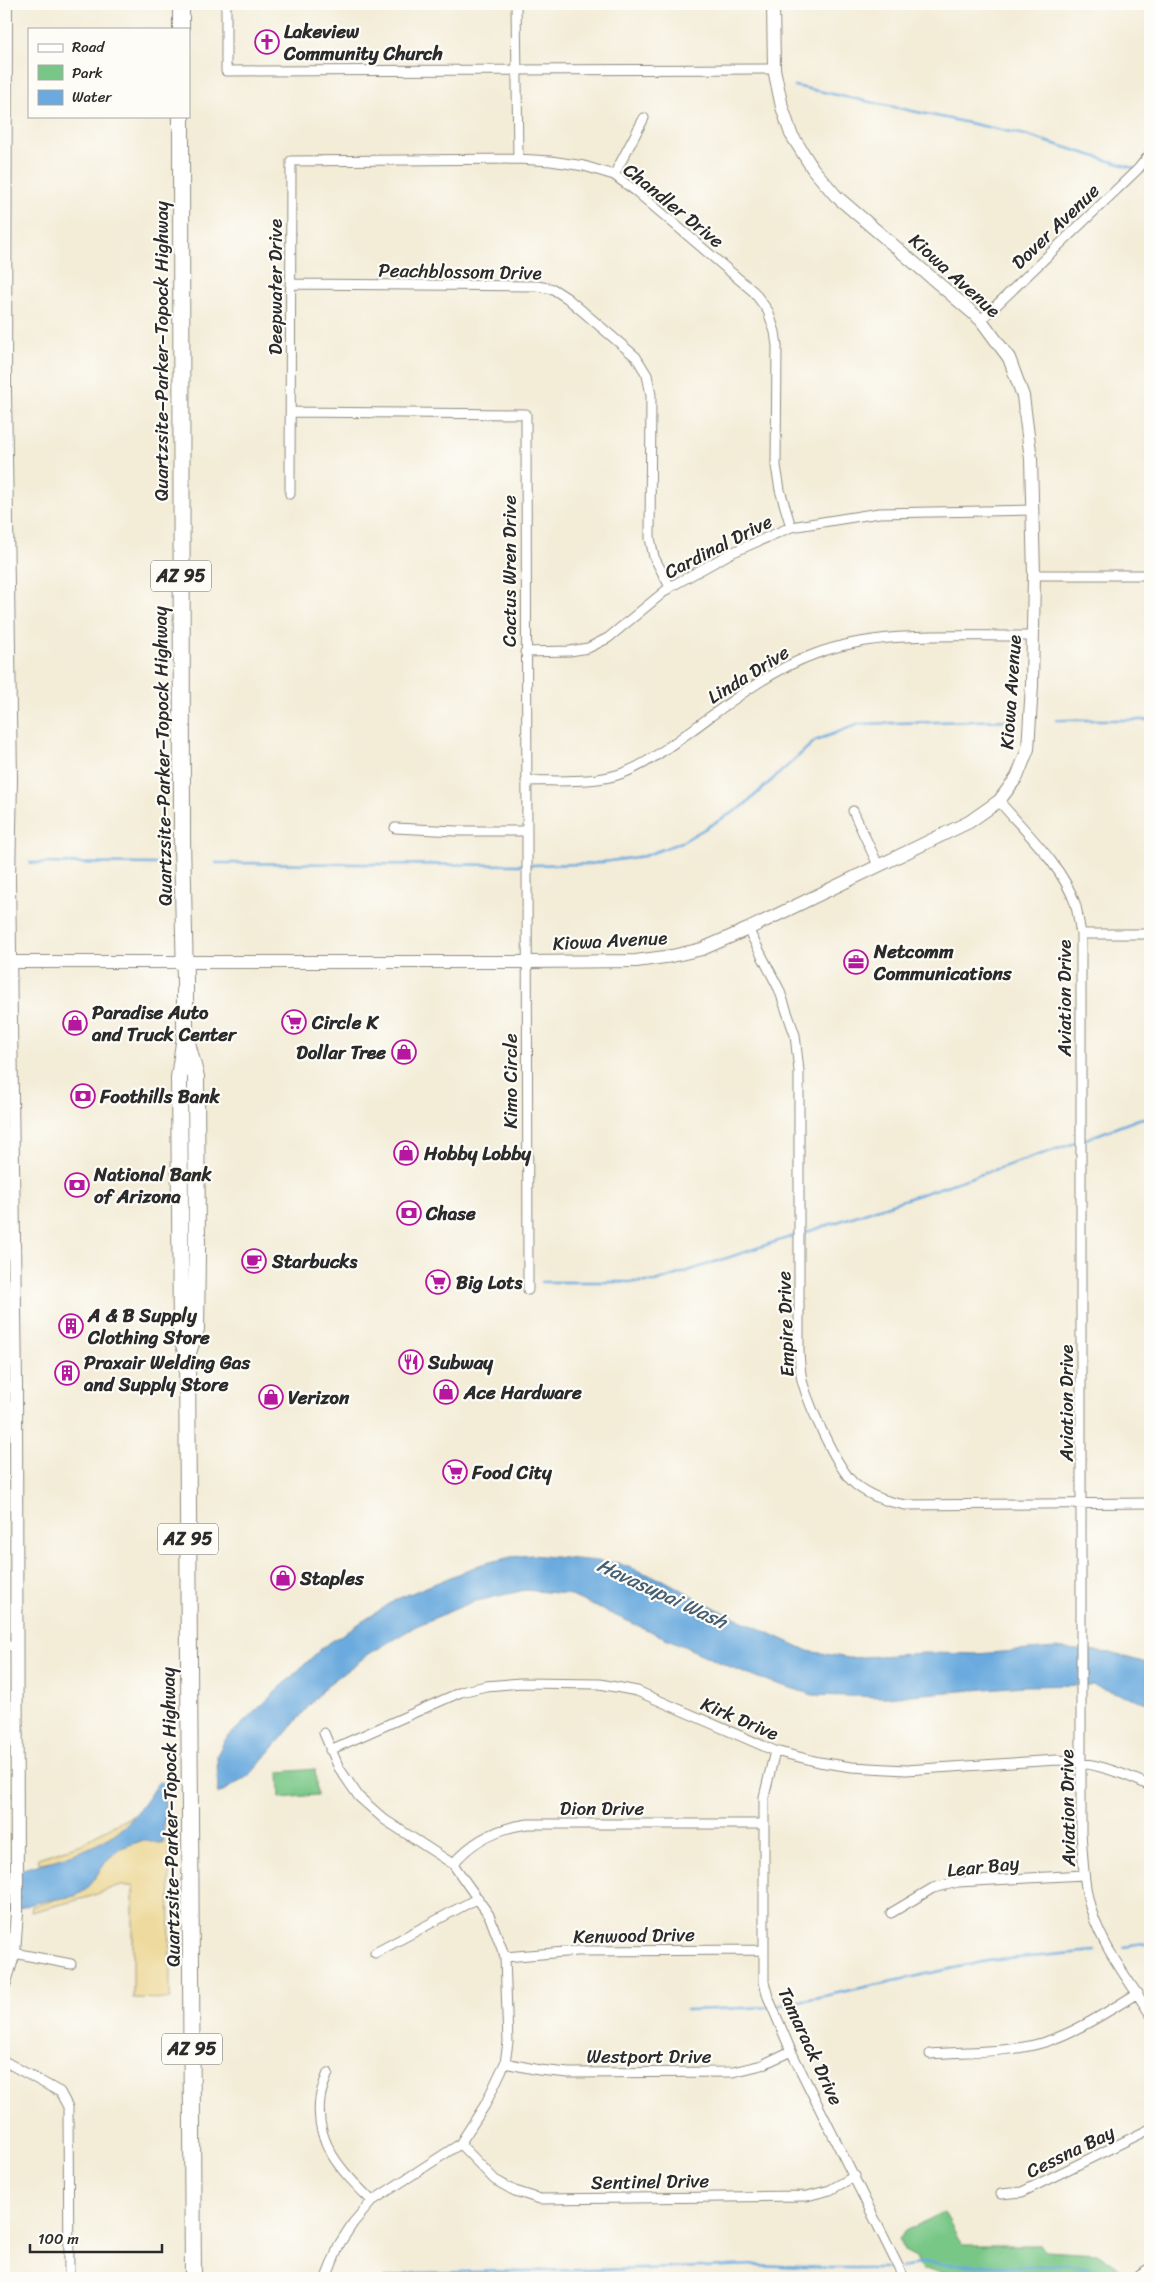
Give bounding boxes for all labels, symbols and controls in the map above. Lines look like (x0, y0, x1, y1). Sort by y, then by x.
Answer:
place label: Lakeview Community Church (283, 15, 443, 70)
legend (28, 28, 190, 118)
church icon: Lakeview Community Church (254, 29, 280, 55)
text: Road (72, 34, 105, 60)
text: Park (72, 60, 103, 86)
text: Water (72, 84, 112, 110)
street label: Chandler Drive (616, 154, 732, 257)
street label: Dover Avenue (1003, 175, 1108, 277)
street label: Quartzsite–Parker–Topock Highway (145, 201, 178, 501)
street label: Deepwater Drive (259, 219, 292, 355)
street label: Kiowa Avenue (901, 225, 1008, 326)
street label: Peachblossom Drive (378, 254, 542, 289)
street label: Cactus Wren Drive (493, 495, 526, 647)
street label: Cardinal Drive (658, 505, 778, 588)
road number: AZ 95 (151, 560, 211, 592)
street label: Quartzsite–Parker–Topock Highway (143, 605, 182, 906)
street label: Kiowa Avenue (990, 634, 1031, 750)
street label: Linda Drive (701, 636, 796, 713)
street label: Kiowa Avenue (552, 921, 668, 960)
place label: Netcomm Communications (873, 935, 1013, 990)
street label: Aviation Drive (1048, 940, 1081, 1057)
office icon: Netcomm Communications (843, 949, 869, 975)
place label: Paradise Auto and Truck Center (91, 996, 238, 1051)
place label: Circle K (311, 1006, 379, 1039)
supermarket icon: Circle K (281, 1009, 307, 1035)
shop icon: Paradise Auto and Truck Center (62, 1010, 88, 1036)
street label: Kimo Circle (494, 1033, 527, 1129)
place label: Dollar Tree (296, 1036, 386, 1069)
shop icon: Dollar Tree (391, 1039, 417, 1065)
place label: Foothills Bank (99, 1080, 221, 1113)
bank icon: Foothills Bank (70, 1083, 96, 1109)
place label: Hobby Lobby (423, 1137, 532, 1170)
shop icon: Hobby Lobby (393, 1140, 419, 1166)
place label: National Bank of Arizona (93, 1158, 213, 1213)
bank icon: National Bank of Arizona (64, 1172, 90, 1198)
place label: Chase (425, 1197, 476, 1230)
bank icon: Chase (396, 1200, 422, 1226)
place label: Starbucks (271, 1245, 358, 1278)
cafe icon: Starbucks (241, 1248, 267, 1274)
place label: Big Lots (456, 1266, 524, 1299)
supermarket icon: Big Lots (425, 1269, 451, 1295)
street label: Empire Drive (767, 1270, 804, 1377)
place label: A & B Supply Clothing Store (87, 1299, 210, 1354)
building icon: A & B Supply Clothing Store (58, 1313, 84, 1339)
street label: Aviation Drive (1050, 1345, 1083, 1462)
place label: Praxair Welding Gas and Supply Store (83, 1346, 251, 1401)
place label: Subway (427, 1346, 494, 1379)
restaurant icon: Subway (398, 1349, 424, 1375)
building icon: Praxair Welding Gas and Supply Store (54, 1360, 80, 1386)
place label: Ace Hardware (463, 1376, 582, 1409)
shop icon: Ace Hardware (433, 1379, 459, 1405)
place label: Verizon (288, 1381, 350, 1414)
shop icon: Verizon (258, 1384, 284, 1410)
place label: Food City (471, 1456, 553, 1489)
supermarket icon: Food City (442, 1459, 468, 1485)
road number: AZ 95 (158, 1524, 218, 1555)
water label: Havasupai Wash (591, 1548, 735, 1640)
place label: Staples (299, 1562, 365, 1595)
shop icon: Staples (270, 1565, 296, 1591)
street label: Quartzsite–Parker–Topock Highway (151, 1666, 190, 1967)
street label: Kirk Drive (696, 1687, 784, 1750)
street label: Aviation Drive (1050, 1749, 1085, 1868)
street label: Dion Drive (560, 1792, 644, 1825)
street label: Lear Bay (945, 1846, 1021, 1887)
street label: Kenwood Drive (573, 1918, 695, 1953)
street label: Tamarack Drive (769, 1982, 853, 2111)
road number: AZ 95 (162, 2034, 222, 2064)
street label: Westport Drive (586, 2040, 712, 2073)
street label: Cessna Bay (1020, 2116, 1120, 2187)
street label: Sentinel Drive (591, 2164, 710, 2199)
scale bar (30, 2222, 162, 2254)
text: 100 m (38, 2226, 79, 2252)

